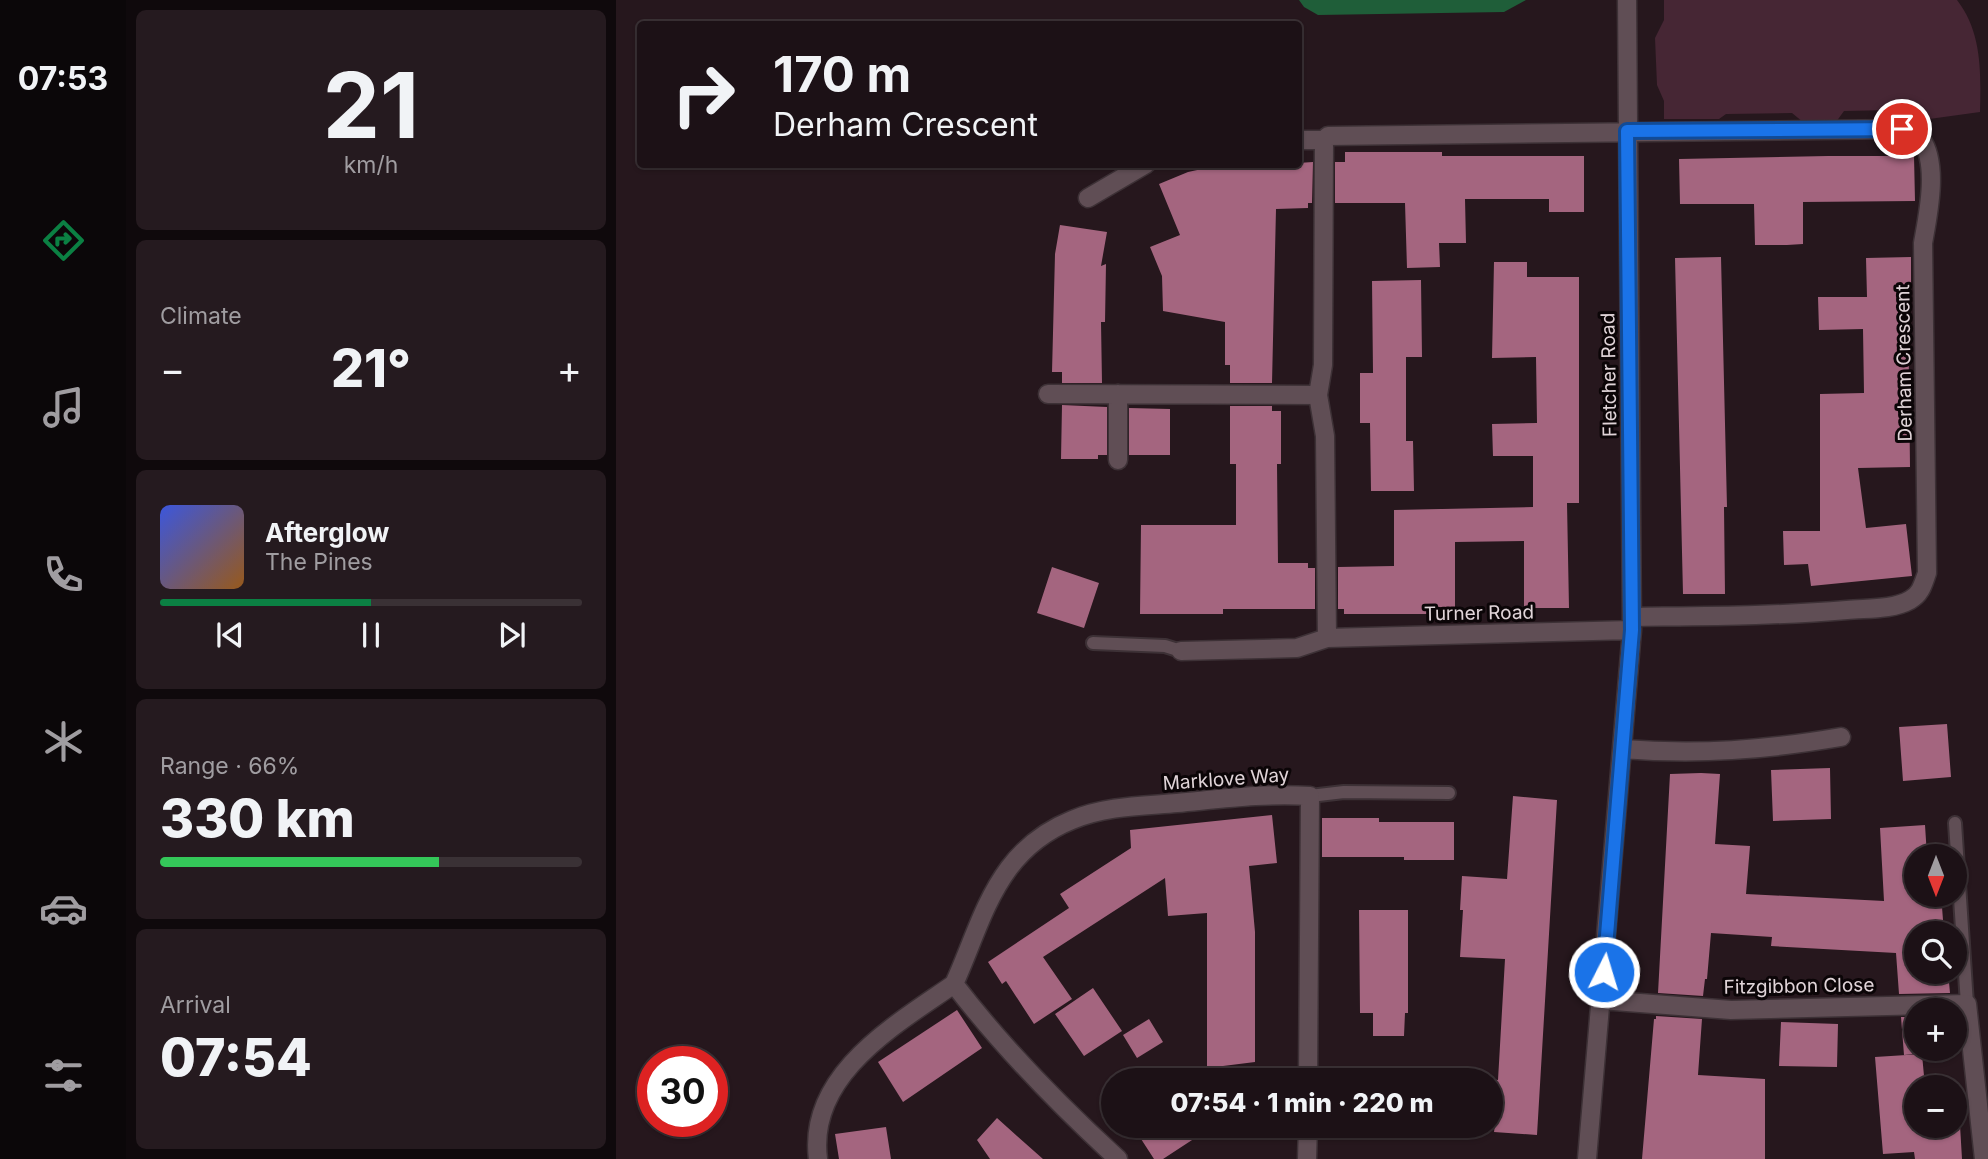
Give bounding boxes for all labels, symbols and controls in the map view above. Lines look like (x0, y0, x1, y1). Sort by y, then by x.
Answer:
text: 170 m (773, 45, 911, 104)
icon: right (658, 49, 749, 140)
text: 21 (323, 50, 419, 160)
text: 07:53 (18, 59, 108, 98)
pin (1872, 99, 1932, 159)
text: Derham Crescent (773, 105, 1038, 144)
icon: arrive (1883, 110, 1921, 148)
text: km/h (344, 151, 398, 179)
icon: directions (39, 216, 88, 265)
street label: Derham Crescent (1891, 284, 1917, 442)
text: Climate (160, 302, 242, 330)
street label: Fletcher Road (1596, 313, 1622, 437)
text: 21° (331, 337, 411, 400)
text: − (160, 346, 185, 392)
text: + (557, 346, 582, 392)
icon: music (39, 383, 88, 432)
text: Afterglow (265, 517, 389, 548)
text: The Pines (265, 548, 373, 576)
icon: phone (39, 550, 88, 599)
street label: Turner Road (1424, 601, 1534, 625)
icon: previous (211, 616, 249, 654)
icon: pause (352, 616, 390, 654)
icon: next (493, 616, 531, 654)
icon: climate (39, 717, 88, 766)
text: Range · 66% (160, 752, 299, 780)
street label: Marklove Way (1162, 763, 1290, 795)
text: 330 km (160, 787, 355, 850)
north arrow (1904, 844, 1967, 906)
map controls (1904, 844, 1967, 1138)
icon: car (39, 884, 88, 933)
button: search (1904, 921, 1967, 984)
position arrow (1567, 935, 1641, 1009)
street label: Fitzgibbon Close (1723, 973, 1875, 999)
text: Arrival (160, 991, 231, 1019)
button: + (1904, 998, 1967, 1061)
text: 07:54 (160, 1026, 312, 1089)
speed limit sign: 30 (637, 1046, 728, 1137)
icon: filters (39, 1051, 88, 1100)
button: − (1904, 1075, 1967, 1138)
text: 07:54 · 1 min · 220 m (1170, 1087, 1434, 1118)

